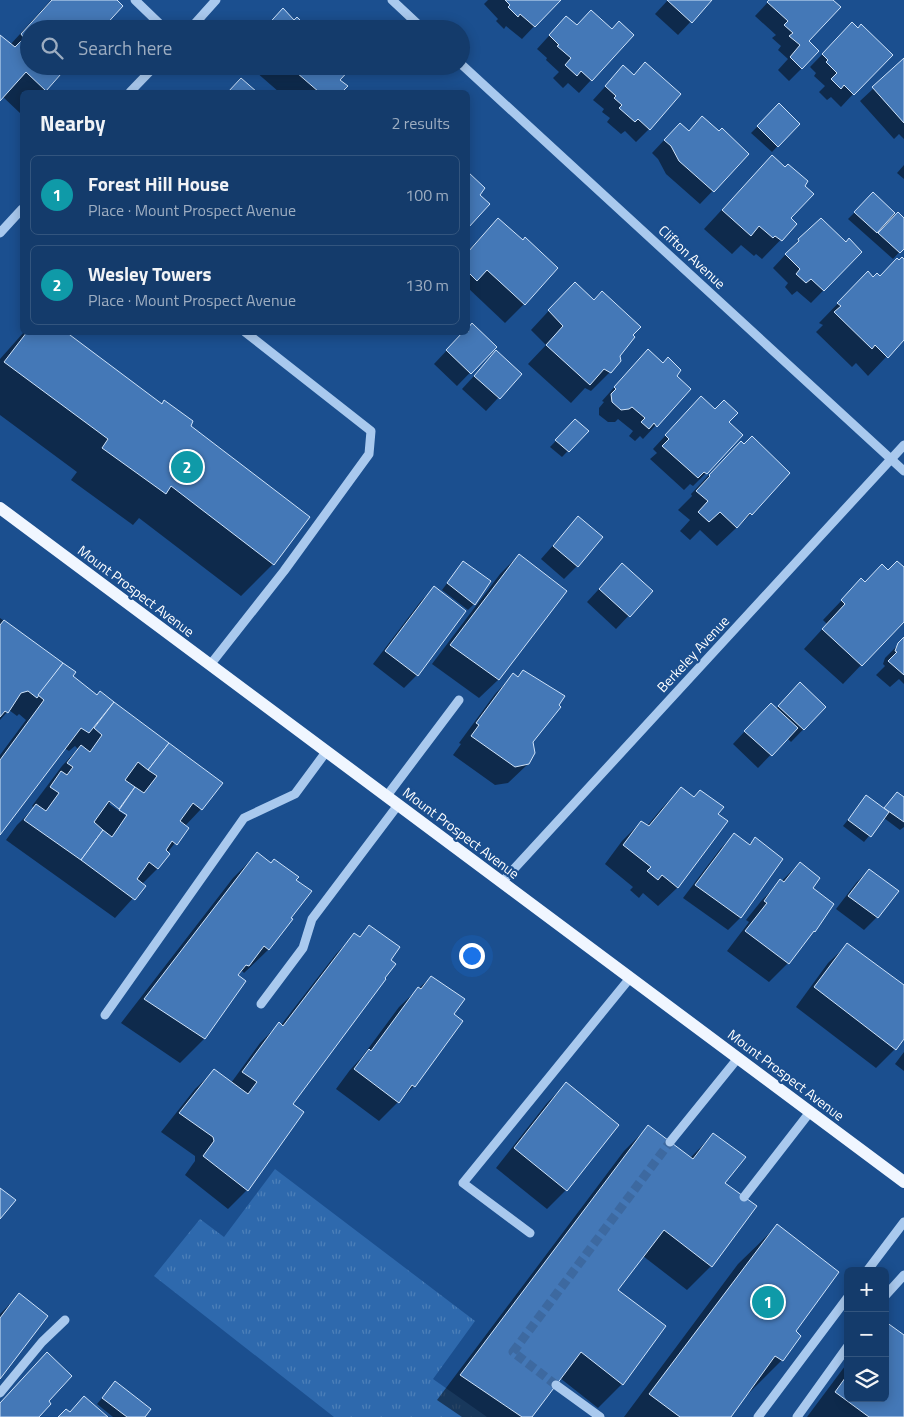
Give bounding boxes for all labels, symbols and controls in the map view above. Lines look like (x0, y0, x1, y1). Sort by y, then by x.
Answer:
search box (20, 20, 470, 75)
text: Search here (78, 33, 172, 62)
icon: search (38, 34, 66, 62)
text: Nearby (40, 107, 105, 139)
text: 2 results (391, 111, 450, 135)
text: Forest Hill House (88, 169, 229, 198)
text: 1 (53, 183, 61, 207)
text: 100 m (405, 183, 449, 207)
text: Place · Mount Prospect Avenue (88, 198, 296, 222)
street label: Clifton Avenue (654, 220, 731, 293)
text: Wesley Towers (88, 259, 212, 288)
text: 2 (53, 273, 61, 297)
text: 130 m (405, 273, 449, 297)
text: Place · Mount Prospect Avenue (88, 288, 296, 312)
pin: 2 (171, 448, 203, 486)
street label: Mount Prospect Avenue (74, 540, 199, 641)
street label: Berkeley Avenue (652, 611, 734, 697)
street label: Mount Prospect Avenue (399, 782, 524, 883)
your location (459, 943, 485, 969)
street label: Mount Prospect Avenue (724, 1024, 849, 1125)
map controls (844, 1267, 889, 1402)
button: + (844, 1267, 889, 1312)
pin: 1 (752, 1283, 784, 1321)
button: − (844, 1312, 889, 1357)
button: layers (844, 1357, 889, 1402)

